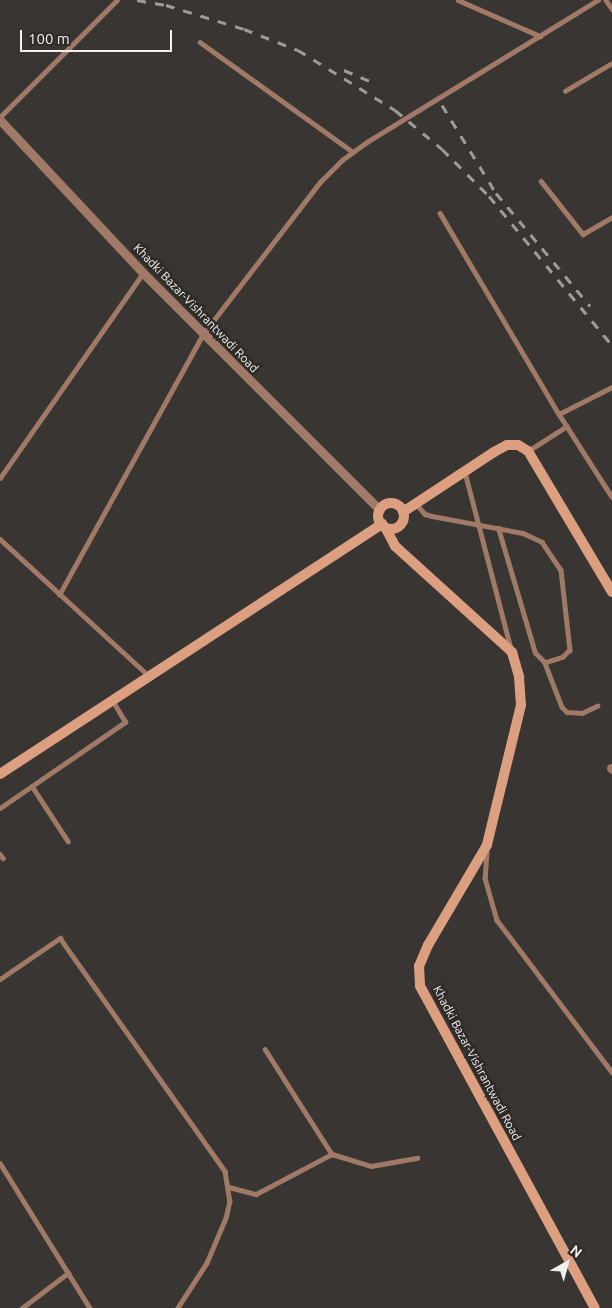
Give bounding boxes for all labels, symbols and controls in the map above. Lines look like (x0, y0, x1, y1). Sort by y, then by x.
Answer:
scale bar (22, 20, 175, 52)
text: 100 m (28, 30, 70, 47)
street label: Khadki Bazar-Vishrantwadi Road (131, 241, 261, 375)
street label: Khadki Bazar-Vishrantwadi Road (430, 983, 524, 1143)
north arrow (542, 1238, 592, 1288)
text: N (567, 1242, 585, 1261)

